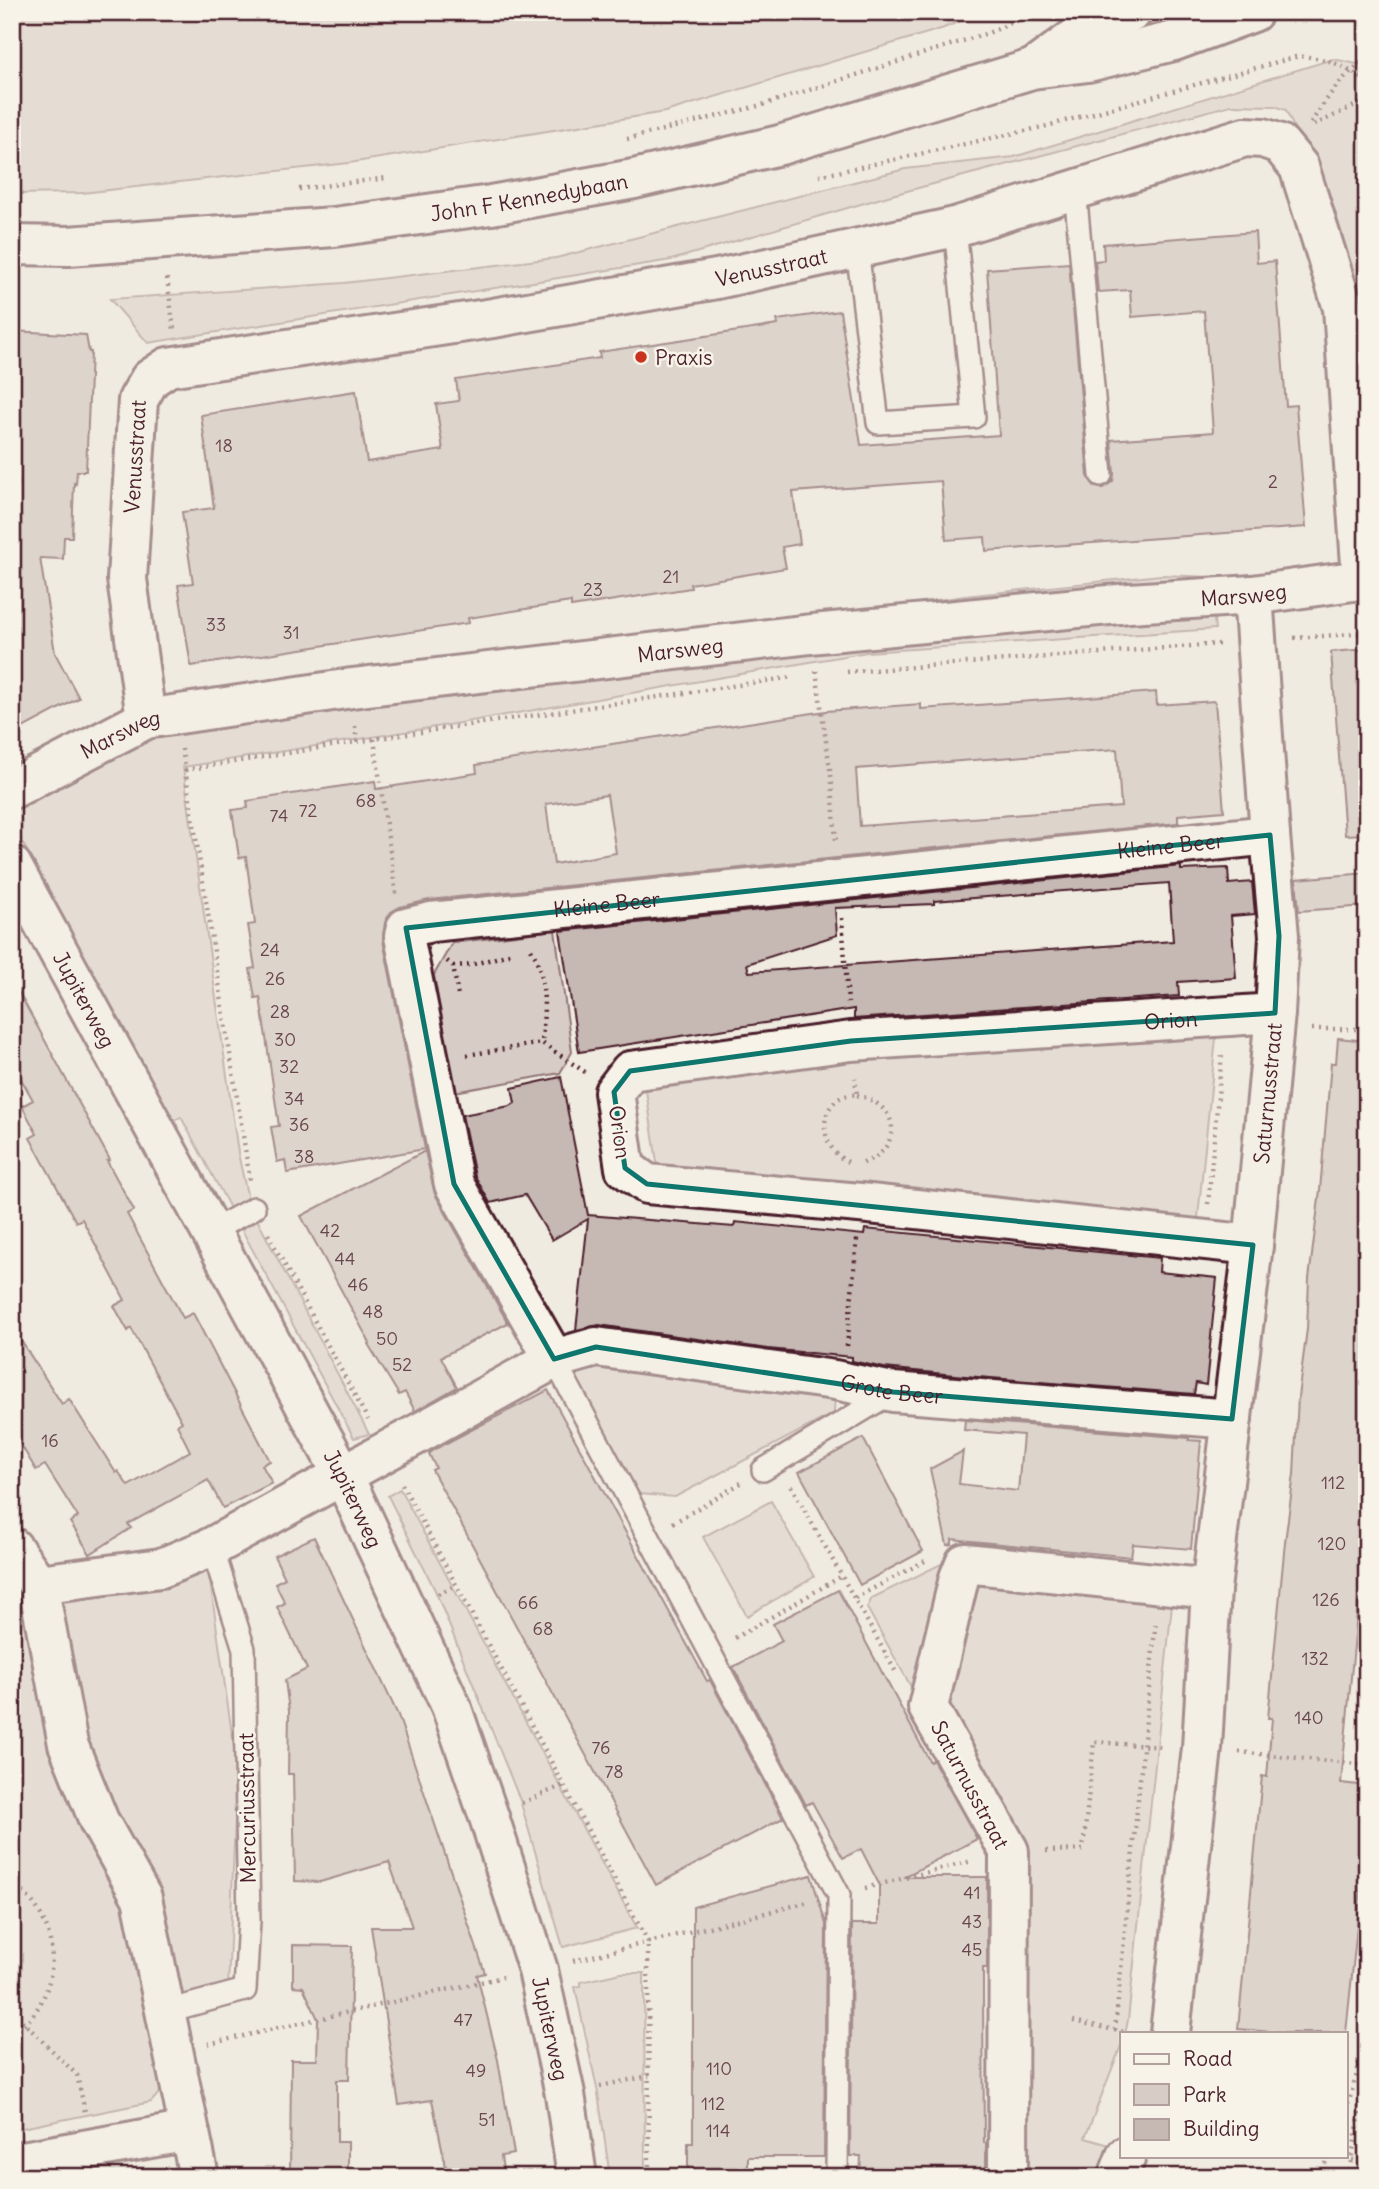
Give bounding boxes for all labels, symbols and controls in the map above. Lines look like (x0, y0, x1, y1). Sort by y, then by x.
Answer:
street label: John F Kennedybaan (428, 167, 630, 227)
street label: Venusstraat (713, 242, 830, 292)
place label: Praxis (655, 344, 713, 371)
marker: Praxis (633, 349, 649, 365)
street label: Venusstraat (118, 399, 151, 514)
house number: 18 (215, 434, 233, 457)
house number: 2 (1268, 470, 1278, 493)
house number: 21 (662, 565, 680, 588)
street label: Marsweg (1200, 577, 1288, 612)
house number: 23 (583, 578, 603, 601)
house number: 33 (206, 613, 226, 636)
house number: 31 (282, 621, 300, 644)
street label: Marsweg (636, 631, 725, 668)
street label: Marsweg (76, 704, 162, 765)
house number: 68 (356, 789, 376, 812)
house number: 72 (299, 799, 317, 822)
house number: 74 (270, 804, 288, 827)
street label: Kleine Beer (1116, 826, 1226, 864)
street label: Kleine Beer (552, 885, 662, 923)
house number: 24 (260, 938, 280, 961)
street label: Jupiterweg (47, 947, 122, 1053)
house number: 26 (265, 967, 285, 990)
house number: 28 (270, 1000, 290, 1023)
street label: Orion (1143, 1005, 1198, 1035)
street label: Saturnusstraat (1247, 1022, 1288, 1165)
house number: 30 (274, 1028, 296, 1051)
house number: 32 (279, 1055, 299, 1078)
house number: 34 (284, 1087, 304, 1110)
street label: Orion (603, 1104, 637, 1160)
house number: 36 (289, 1113, 309, 1136)
house number: 38 (294, 1145, 314, 1168)
house number: 42 (320, 1219, 340, 1242)
house number: 44 (335, 1247, 355, 1270)
house number: 46 (348, 1273, 368, 1296)
house number: 48 (363, 1300, 383, 1323)
house number: 50 (376, 1327, 398, 1350)
house number: 52 (392, 1353, 412, 1376)
street label: Grote Beer (838, 1368, 944, 1409)
house number: 16 (41, 1429, 59, 1452)
street label: Jupiterweg (318, 1445, 389, 1552)
house number: 112 (1321, 1471, 1345, 1494)
house number: 120 (1318, 1532, 1346, 1555)
house number: 126 (1312, 1588, 1340, 1611)
house number: 66 (518, 1591, 538, 1614)
house number: 68 (533, 1617, 553, 1640)
house number: 132 (1301, 1647, 1329, 1670)
house number: 140 (1294, 1706, 1324, 1729)
street label: Saturnusstraat (925, 1716, 1015, 1854)
street label: Mercuriusstraat (232, 1732, 262, 1884)
house number: 76 (592, 1736, 610, 1759)
house number: 78 (604, 1760, 624, 1783)
house number: 41 (963, 1881, 981, 1904)
house number: 43 (962, 1910, 982, 1933)
house number: 45 (962, 1938, 982, 1961)
street label: Jupiterweg (526, 1974, 575, 2083)
house number: 47 (453, 2008, 473, 2031)
legend (1120, 2032, 1348, 2158)
text: Road (1183, 2045, 1232, 2072)
house number: 110 (706, 2057, 732, 2080)
house number: 49 (466, 2059, 486, 2082)
text: Park (1183, 2081, 1226, 2108)
house number: 112 (701, 2092, 725, 2115)
house number: 51 (478, 2108, 496, 2131)
text: Building (1183, 2115, 1259, 2142)
house number: 114 (706, 2119, 730, 2142)

